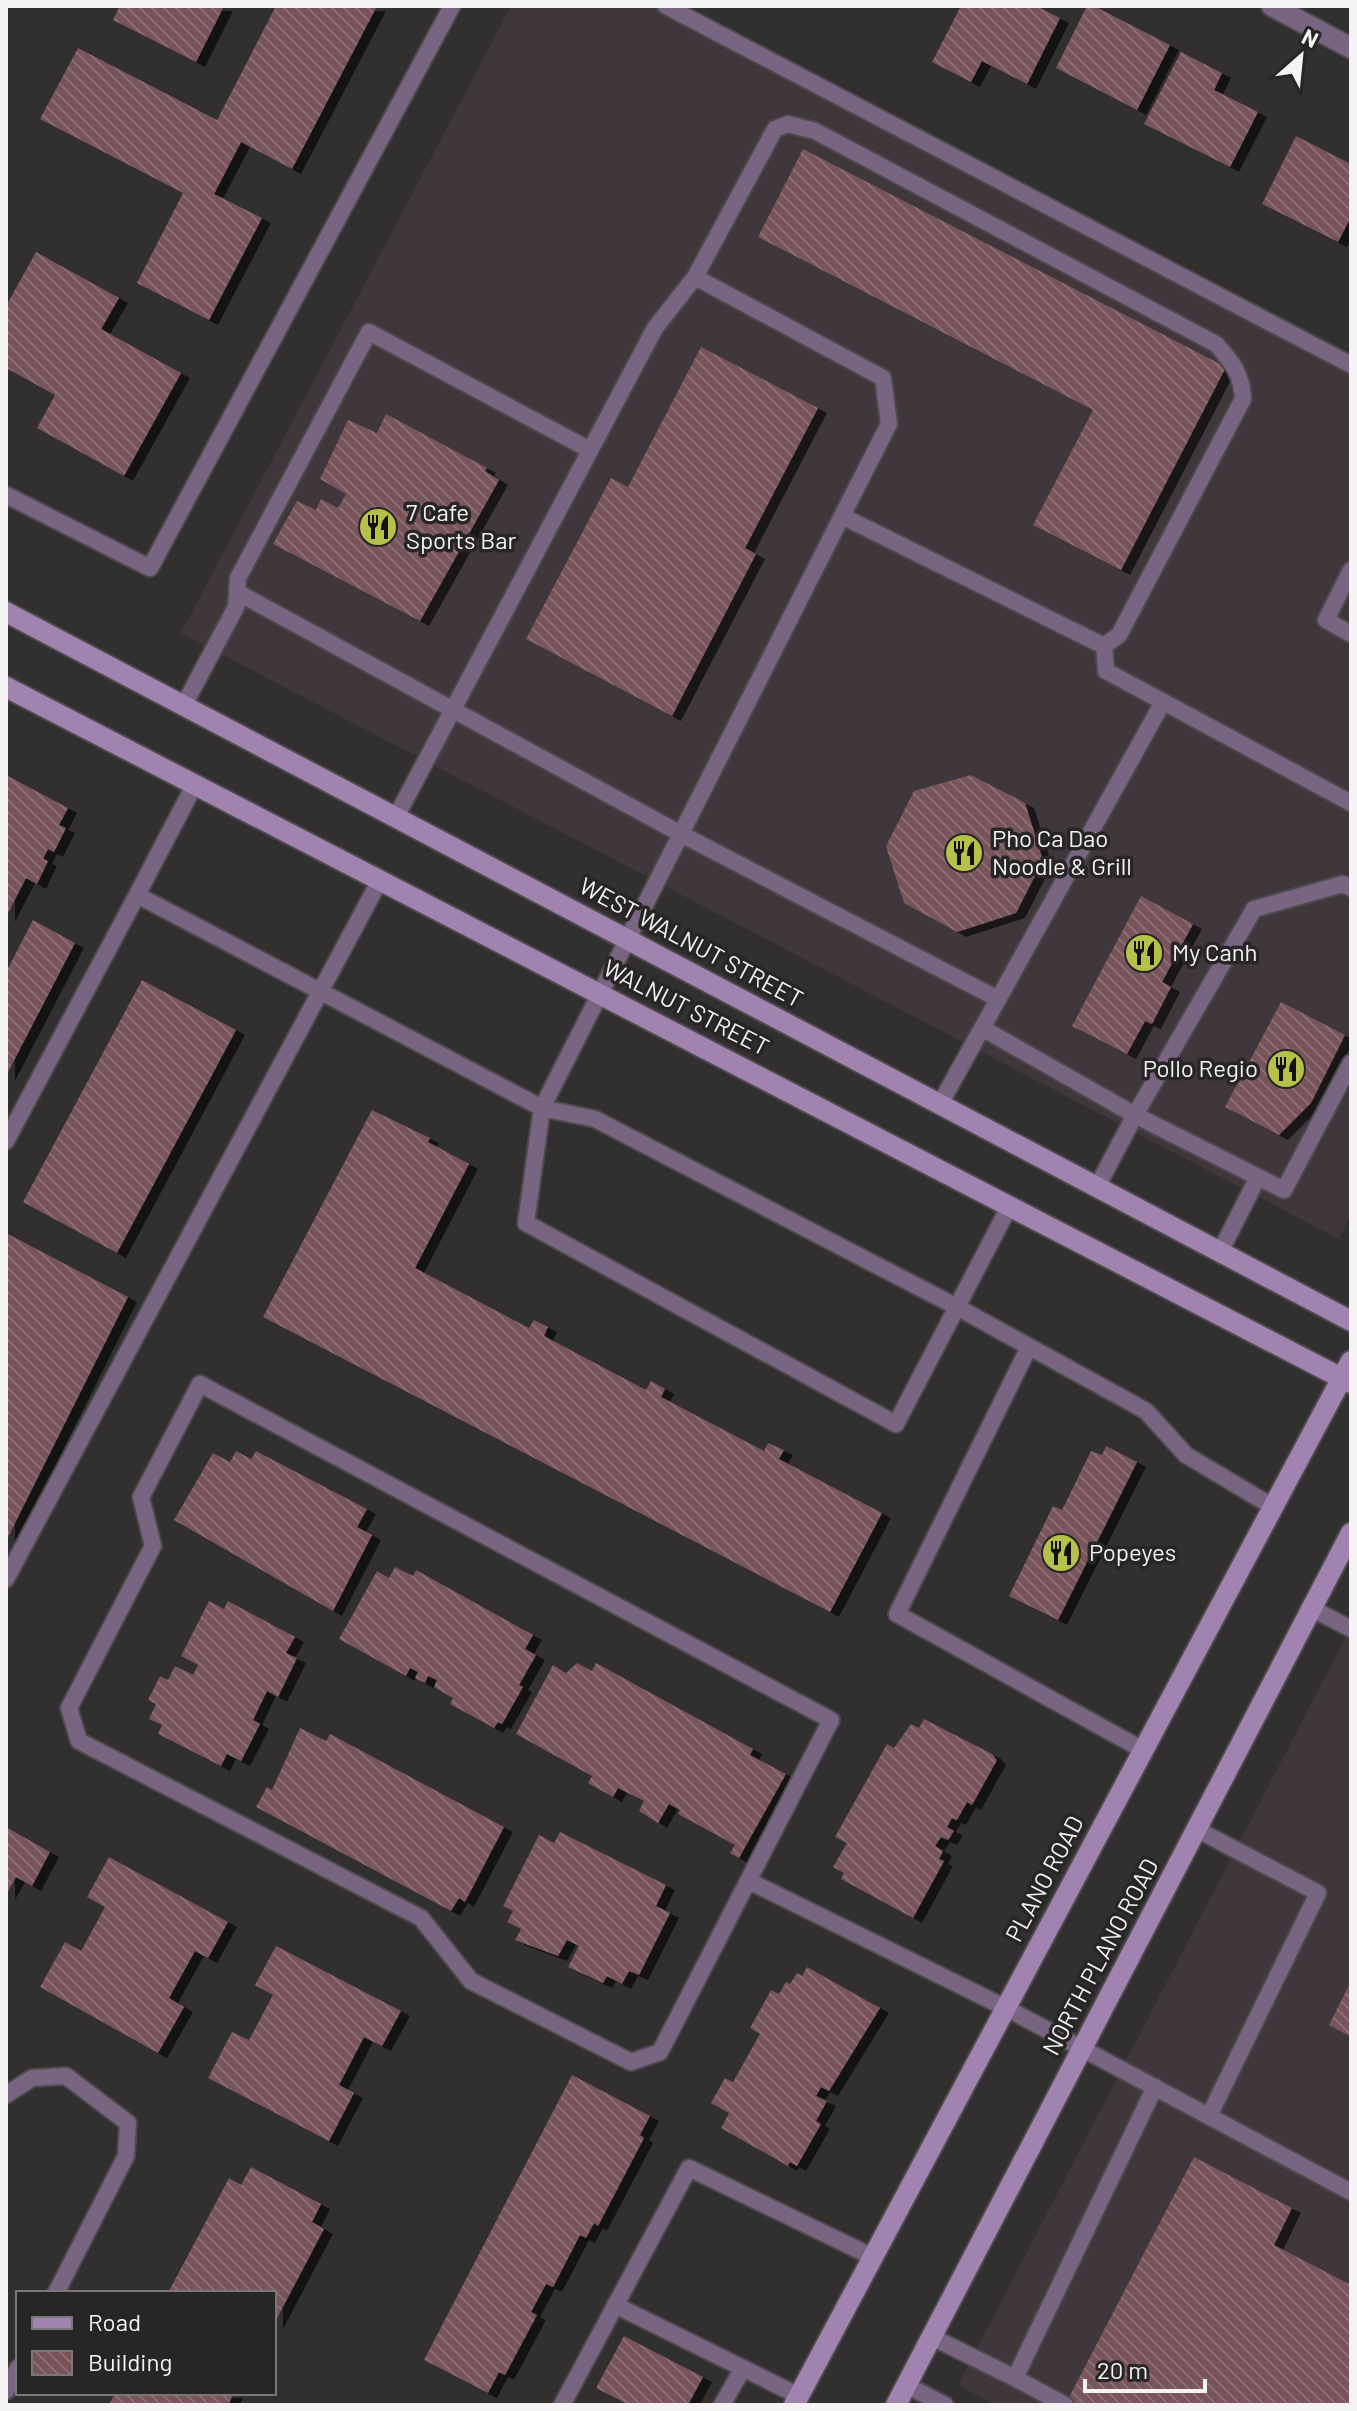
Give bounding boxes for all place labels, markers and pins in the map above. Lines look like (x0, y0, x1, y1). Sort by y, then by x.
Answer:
place label: 7 Cafe Sports Bar (406, 497, 516, 554)
restaurant icon: 7 Cafe Sports Bar (357, 506, 399, 548)
place label: Pho Ca Dao Noodle & Grill (992, 823, 1132, 880)
restaurant icon: Pho Ca Dao Noodle & Grill (943, 832, 985, 874)
restaurant icon: My Canh (1123, 932, 1165, 974)
place label: My Canh (1172, 937, 1258, 966)
restaurant icon: Pollo Regio (1265, 1048, 1307, 1090)
place label: Pollo Regio (1143, 1053, 1258, 1082)
restaurant icon: Popeyes (1040, 1532, 1082, 1574)
place label: Popeyes (1089, 1537, 1176, 1566)

